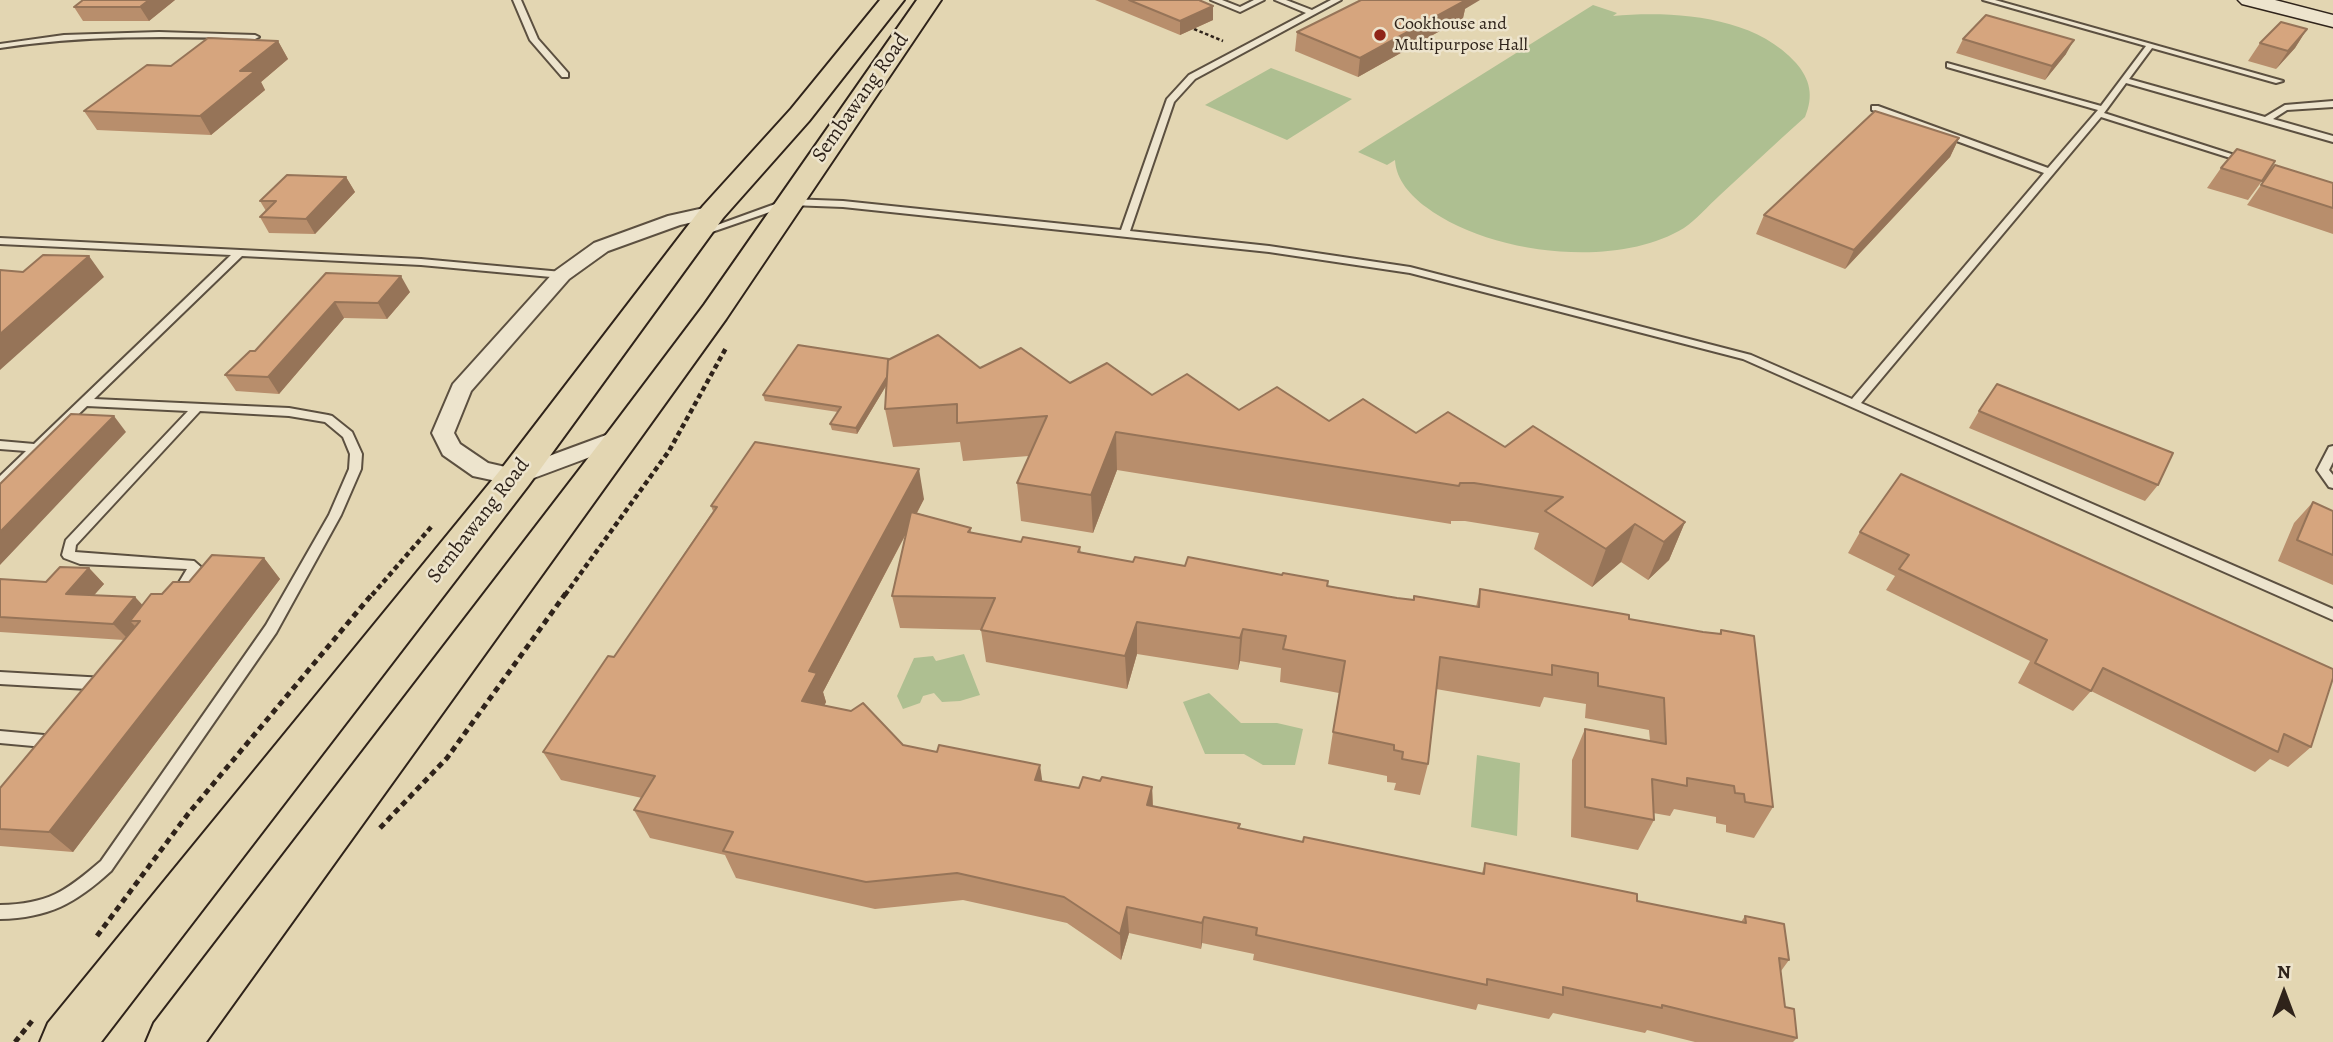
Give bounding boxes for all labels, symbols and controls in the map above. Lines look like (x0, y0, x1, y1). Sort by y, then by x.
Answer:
place label: Cookhouse and Multipurpose Hall (1394, 14, 1528, 56)
marker: Cookhouse and Multipurpose Hall (1372, 27, 1388, 43)
street label: Sembawang Road (807, 29, 915, 167)
street label: Sembawang Road (422, 453, 536, 589)
north arrow (2249, 958, 2319, 1028)
text: N (2277, 959, 2291, 985)

